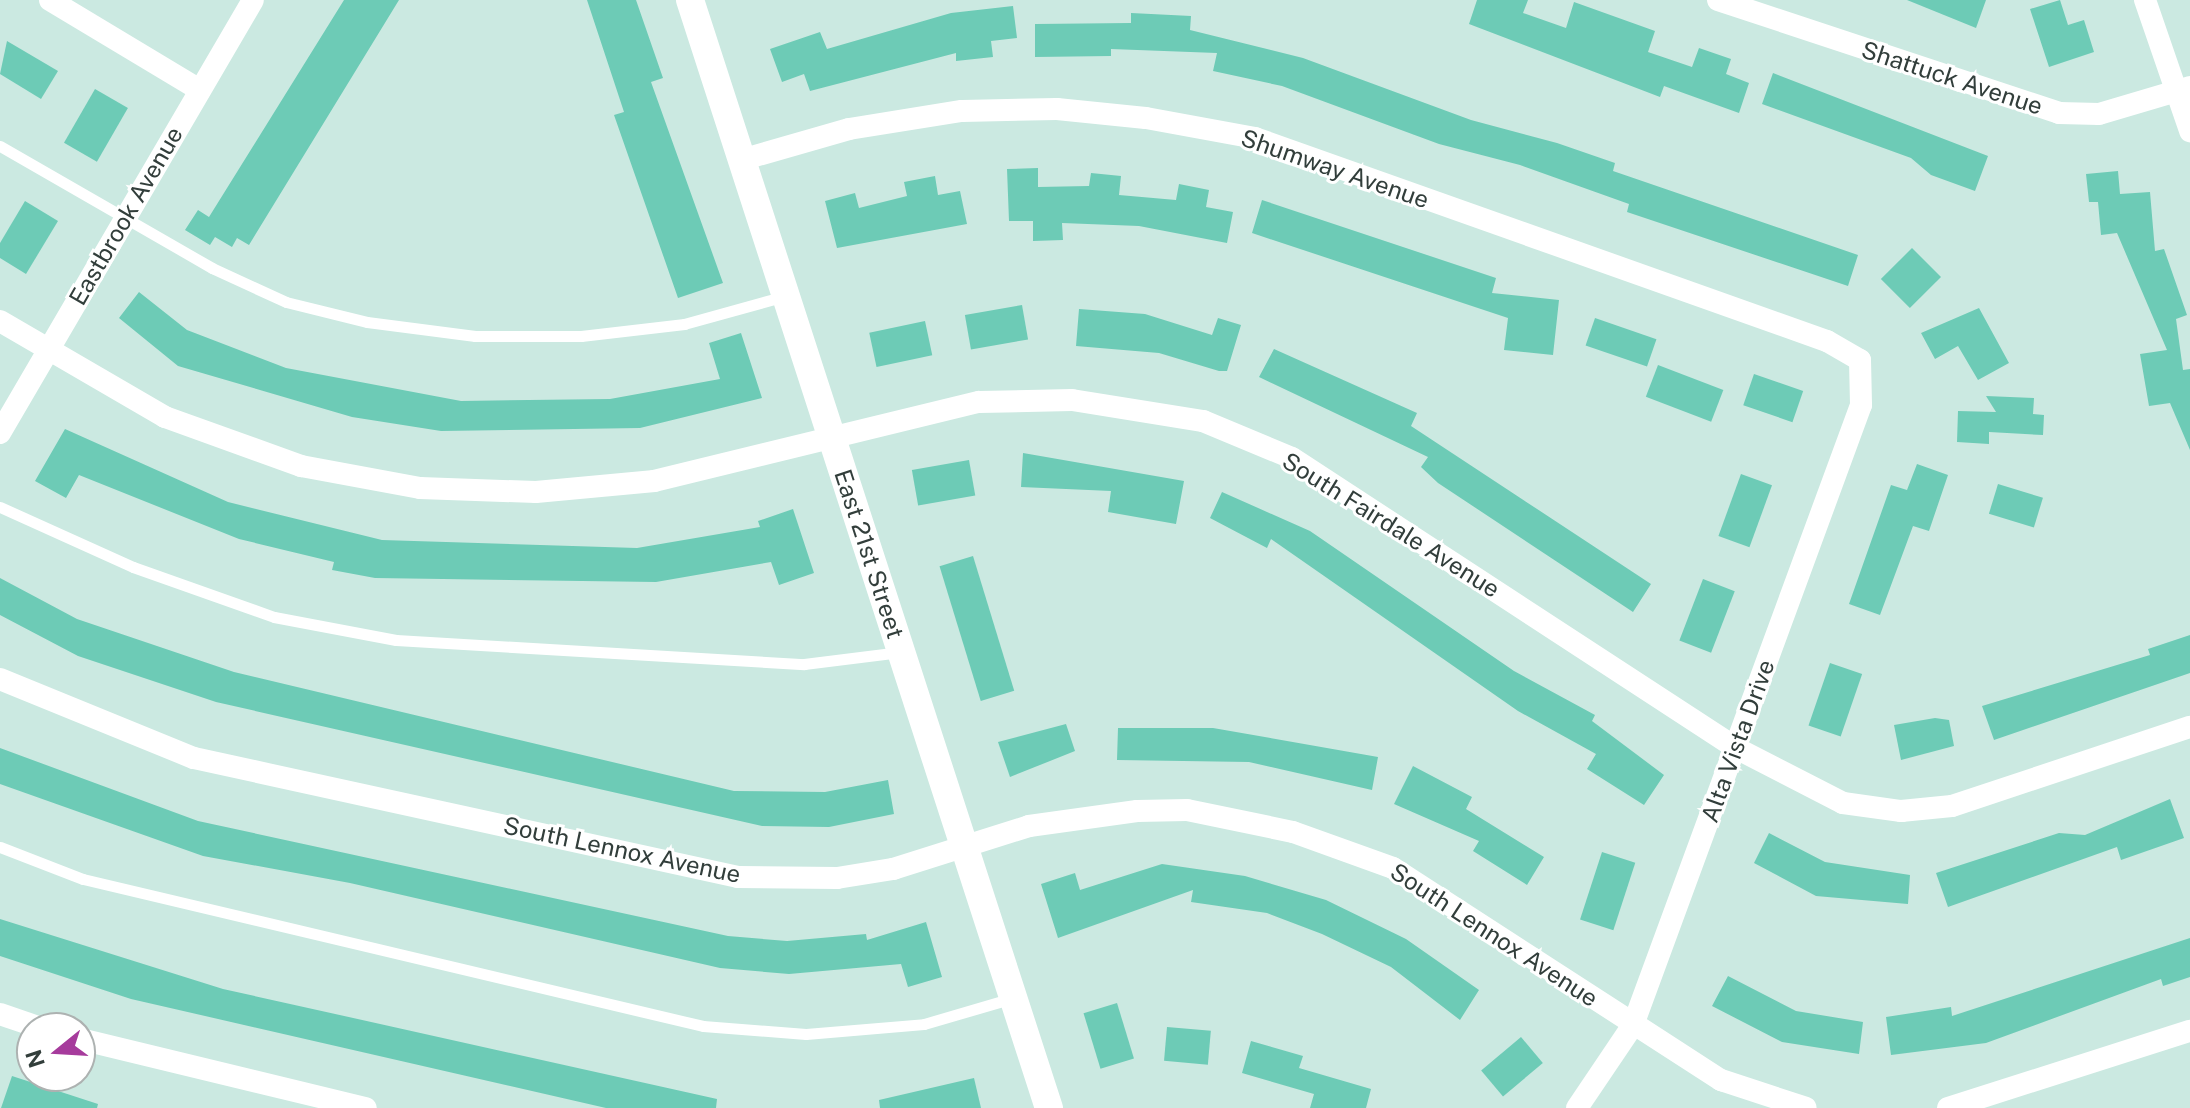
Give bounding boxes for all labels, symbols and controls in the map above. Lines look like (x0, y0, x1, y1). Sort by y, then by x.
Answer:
street label: Shattuck Avenue (1858, 35, 2046, 121)
street label: Eastbrook Avenue (63, 122, 189, 310)
street label: Shumway Avenue (1237, 123, 1433, 215)
street label: South Fairdale Avenue (1277, 446, 1505, 604)
street label: East 21st Street (828, 466, 910, 642)
street label: Alta Vista Drive (1695, 655, 1781, 827)
street label: South Lennox Avenue (501, 811, 743, 889)
street label: South Lennox Avenue (1385, 857, 1603, 1013)
north arrow (16, 1012, 96, 1092)
text: N (20, 1047, 50, 1071)

